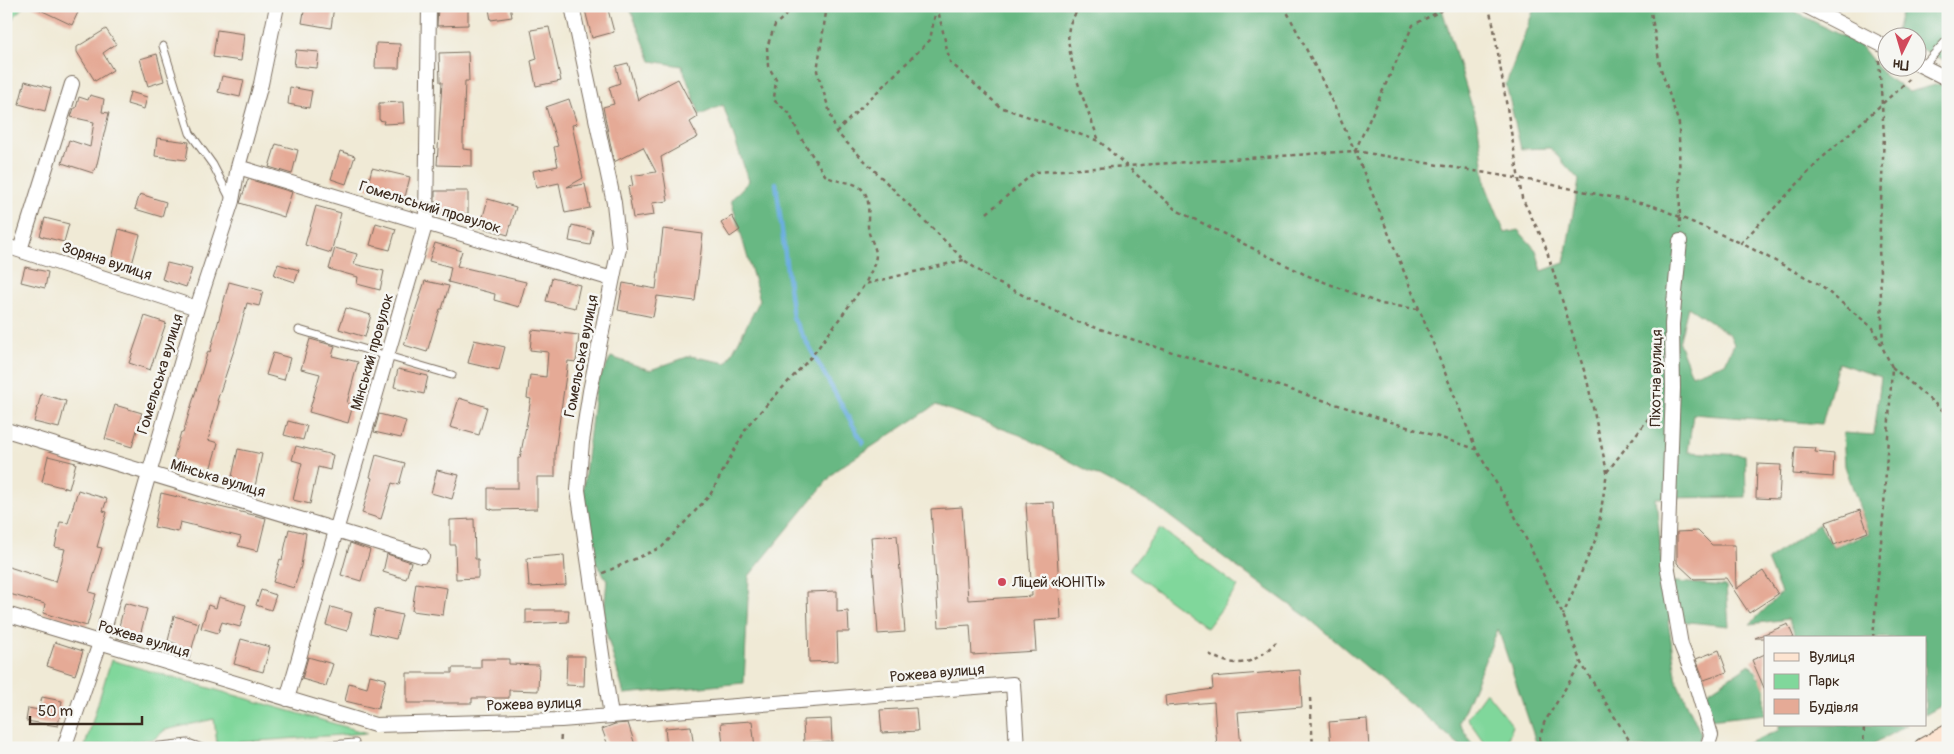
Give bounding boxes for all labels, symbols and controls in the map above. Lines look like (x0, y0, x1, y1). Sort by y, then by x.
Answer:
north arrow (1876, 28, 1926, 78)
text: Пн (1892, 55, 1909, 74)
street label: Гомельський провулок (357, 177, 503, 238)
street label: Зоряна вулиця (59, 238, 154, 285)
street label: Мінський провулок (347, 291, 398, 413)
street label: Гомельська вулиця (560, 293, 603, 419)
street label: Гомельська вулиця (133, 312, 188, 437)
street label: Піхотна вулиця (1646, 329, 1667, 427)
street label: Мінська вулиця (168, 455, 268, 502)
place label: Ліцей «ЮНІТІ» (1011, 573, 1106, 592)
marker: Ліцей «ЮНІТІ» (996, 576, 1008, 588)
street label: Рожева вулиця (96, 617, 192, 662)
legend (1764, 636, 1926, 726)
text: Вулиця (1809, 648, 1855, 667)
street label: Рожева вулиця (889, 660, 985, 687)
text: Парк (1809, 672, 1840, 691)
street label: Рожева вулиця (486, 693, 582, 716)
scale bar (30, 694, 142, 726)
text: Будівля (1809, 698, 1858, 717)
text: 50 m (38, 702, 73, 721)

